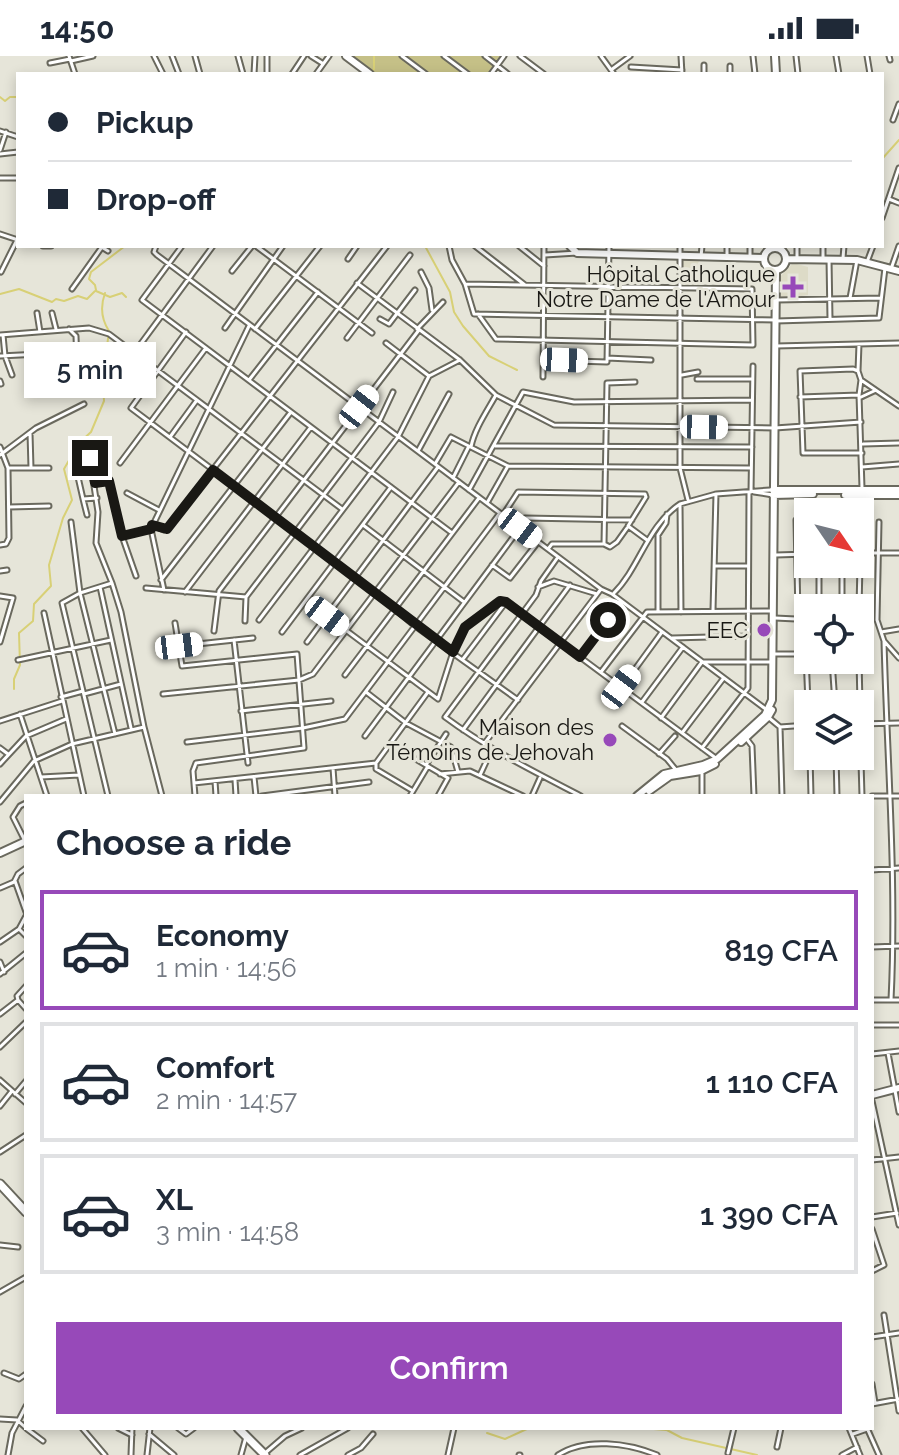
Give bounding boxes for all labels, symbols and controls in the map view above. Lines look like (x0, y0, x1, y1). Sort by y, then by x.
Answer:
text: 14:50 (40, 11, 114, 46)
text: Pickup (96, 105, 194, 140)
text: Drop-off (96, 182, 216, 217)
place label: Hôpital Catholique Notre Dame de l'Amour (536, 261, 775, 312)
marker: Hôpital Catholique Notre Dame de l'Amour (782, 276, 804, 298)
callout: 5 min (24, 342, 156, 398)
car (540, 347, 588, 373)
text: 5 min (57, 355, 123, 385)
car (335, 381, 383, 433)
car (680, 415, 728, 439)
route end (72, 440, 108, 476)
north arrow (794, 498, 874, 578)
map controls (794, 498, 874, 770)
car (494, 504, 546, 552)
car (301, 592, 353, 640)
button: locate (794, 594, 874, 674)
route start (590, 602, 626, 638)
place label: EEC (706, 617, 748, 643)
marker: EEC (755, 621, 773, 639)
car (154, 631, 204, 661)
car (597, 661, 645, 713)
button: layers (794, 690, 874, 770)
place label: Maison des Témoins de Jehovah (386, 714, 594, 765)
marker: Maison des Témoins de Jehovah (601, 731, 619, 749)
text: Choose a ride (56, 821, 291, 863)
icon: car (60, 914, 132, 986)
text: Economy (156, 918, 289, 953)
text: 819 CFA (724, 933, 838, 968)
text: 1 min · 14:56 (156, 953, 297, 983)
icon: car (60, 1046, 132, 1118)
text: Comfort (156, 1050, 275, 1085)
text: 1 110 CFA (706, 1065, 838, 1100)
text: 2 min · 14:57 (156, 1085, 297, 1115)
icon: car (60, 1178, 132, 1250)
text: XL (156, 1182, 193, 1217)
text: 1 390 CFA (700, 1197, 838, 1232)
text: 3 min · 14:58 (156, 1217, 299, 1247)
button: Confirm (56, 1322, 842, 1414)

